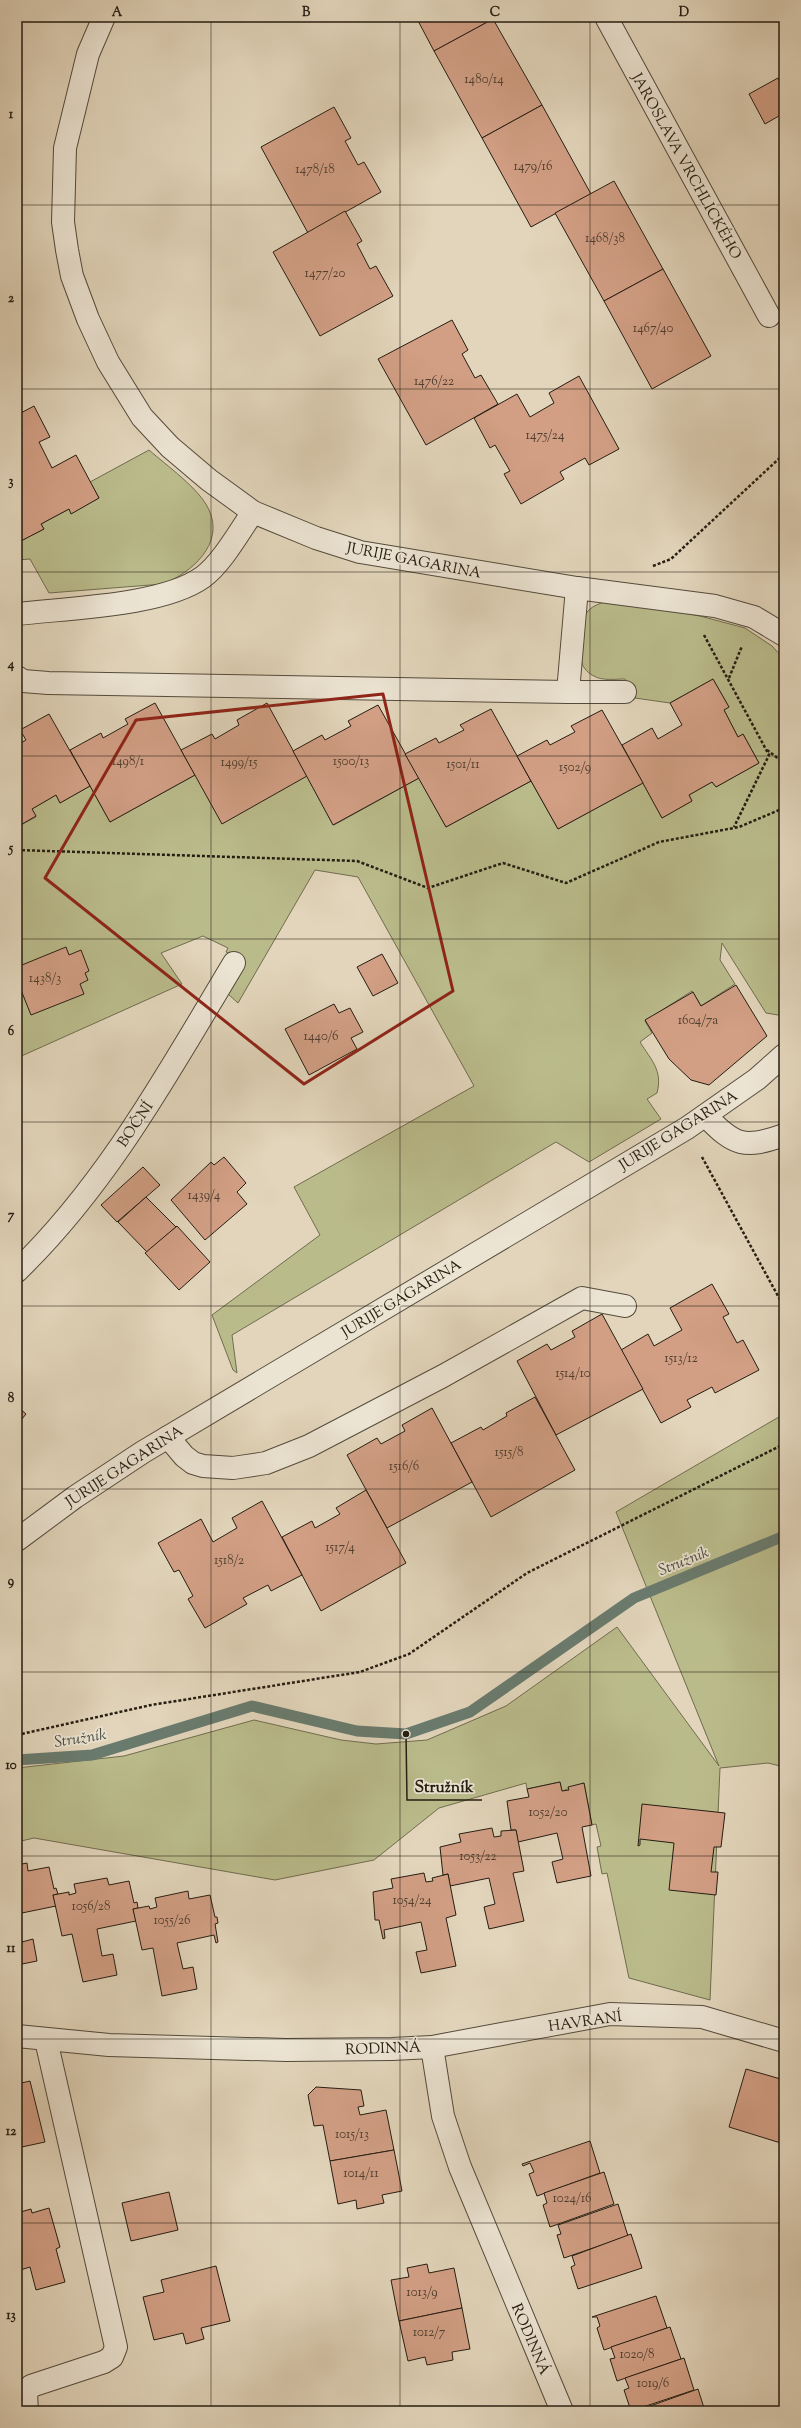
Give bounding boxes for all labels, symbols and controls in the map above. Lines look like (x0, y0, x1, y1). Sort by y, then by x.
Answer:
text: A (112, 4, 123, 22)
text: B (302, 4, 311, 22)
text: C (490, 4, 500, 22)
text: D (679, 4, 689, 22)
street label: JAROSLAVA VRCHLICKÉHO (625, 68, 747, 264)
house number: 1480/14 (464, 71, 504, 89)
text: 1 (9, 106, 14, 124)
house number: 1479/16 (514, 158, 552, 176)
house number: 1478/18 (295, 161, 335, 179)
house number: 1468/38 (585, 230, 625, 248)
house number: 1477/20 (305, 265, 346, 283)
text: 2 (8, 290, 15, 308)
house number: 1467/40 (633, 320, 673, 338)
house number: 1476/22 (414, 373, 454, 391)
house number: 1475/24 (526, 427, 565, 445)
text: 3 (8, 473, 14, 491)
street label: JURIJE GAGARINA (344, 538, 483, 585)
text: 4 (7, 656, 15, 674)
house number: 1498/1 (112, 753, 145, 771)
house number: 1500/13 (333, 753, 369, 771)
house number: 1499/15 (221, 754, 258, 772)
house number: 1501/11 (446, 756, 480, 774)
house number: 1502/9 (559, 759, 591, 777)
text: 5 (8, 840, 14, 858)
house number: 1438/3 (29, 970, 61, 988)
house number: 1604/7a (678, 1012, 718, 1030)
text: 6 (8, 1023, 15, 1041)
house number: 1440/6 (304, 1028, 339, 1046)
street label: JURIJE GAGARINA (614, 1086, 742, 1177)
street label: BOČNÍ (112, 1097, 159, 1152)
house number: 1439/4 (188, 1187, 221, 1205)
text: 7 (8, 1207, 15, 1225)
street label: JURIJE GAGARINA (337, 1255, 466, 1344)
house number: 1513/12 (664, 1350, 698, 1368)
house number: 1514/10 (555, 1365, 591, 1383)
text: 8 (8, 1390, 15, 1408)
street label: JURIJE GAGARINA (61, 1421, 188, 1514)
house number: 1515/8 (494, 1444, 524, 1462)
house number: 1516/6 (389, 1458, 419, 1476)
house number: 1517/4 (325, 1539, 355, 1557)
water label: Stružník (655, 1542, 713, 1583)
house number: 1518/2 (214, 1552, 244, 1570)
text: 9 (8, 1573, 15, 1591)
water label: Stružník (53, 1724, 108, 1755)
text: 10 (5, 1757, 17, 1775)
callout: Stružník (407, 1772, 482, 1800)
text: Stružník (415, 1777, 474, 1800)
house number: 1052/20 (528, 1804, 568, 1822)
house number: 1053/22 (459, 1848, 497, 1866)
house number: 1054/24 (392, 1892, 432, 1910)
house number: 1056/28 (72, 1898, 110, 1916)
house number: 1055/26 (153, 1912, 191, 1930)
text: 11 (7, 1940, 16, 1958)
street label: HAVRANÍ (547, 2006, 623, 2038)
street label: RODINNÁ (345, 2037, 421, 2061)
text: 12 (6, 2123, 17, 2141)
house number: 1015/13 (335, 2126, 369, 2144)
house number: 1014/11 (343, 2165, 379, 2183)
house number: 1024/16 (552, 2190, 592, 2208)
house number: 1013/9 (406, 2284, 438, 2302)
street label: RODINNÁ (505, 2300, 555, 2379)
text: 13 (6, 2307, 16, 2325)
house number: 1012/7 (413, 2324, 446, 2342)
house number: 1020/8 (619, 2346, 655, 2364)
house number: 1019/6 (637, 2375, 669, 2393)

